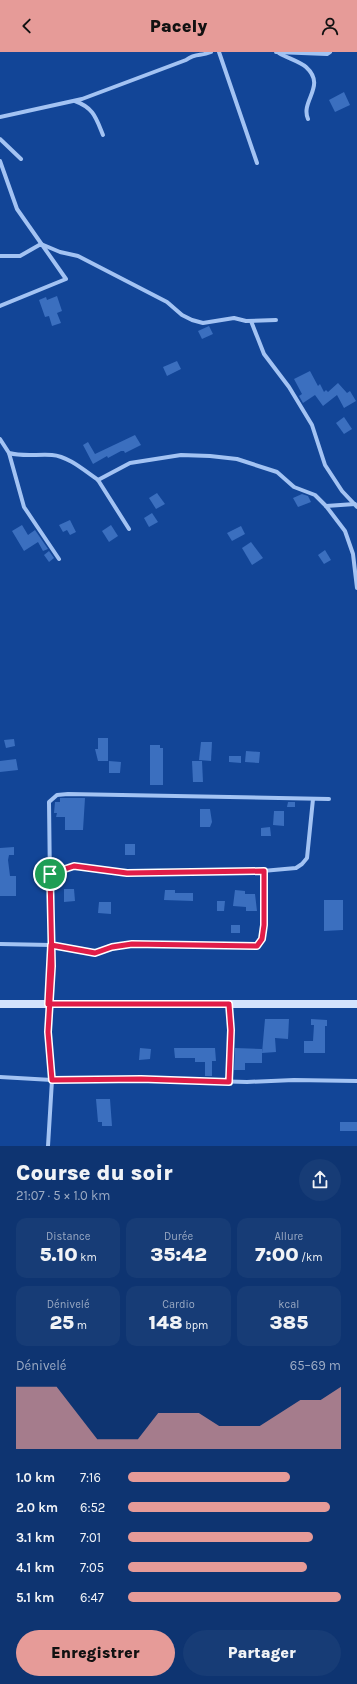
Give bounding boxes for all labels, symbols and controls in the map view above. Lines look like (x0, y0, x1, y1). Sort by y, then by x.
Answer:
icon: back (16, 15, 38, 37)
text: Pacely (150, 15, 207, 37)
icon: person (319, 15, 341, 37)
pin (33, 857, 67, 891)
icon: arrive (39, 863, 61, 885)
button: share (299, 1159, 341, 1201)
text: Course du soir (16, 1160, 173, 1186)
text: 21:07 · 5 × 1.0 km (16, 1188, 110, 1203)
text: Distance (46, 1230, 90, 1243)
text: Durée (164, 1230, 193, 1243)
text: Allure (274, 1230, 303, 1243)
text: 5.10 (39, 1243, 78, 1266)
text: 35:42 (150, 1243, 207, 1266)
text: 7:00 (255, 1243, 299, 1266)
text: km (78, 1251, 97, 1264)
text: /km (299, 1251, 323, 1264)
text: Dénivelé (47, 1298, 90, 1311)
text: Cardio (162, 1298, 195, 1311)
text: kcal (278, 1298, 299, 1311)
text: 25 (49, 1311, 74, 1334)
text: 148 (149, 1311, 183, 1334)
text: 385 (269, 1311, 308, 1334)
text: m (74, 1319, 87, 1332)
text: bpm (183, 1319, 208, 1332)
text: Dénivelé (16, 1358, 67, 1373)
text: 65–69 m (290, 1358, 341, 1373)
text: 1.0 km (16, 1470, 55, 1485)
text: 7:16 (80, 1470, 101, 1485)
text: 2.0 km (16, 1500, 58, 1515)
text: 6:52 (80, 1500, 105, 1515)
text: 3.1 km (16, 1530, 55, 1545)
text: 7:01 (80, 1530, 101, 1545)
text: 4.1 km (16, 1560, 54, 1575)
text: 7:05 (80, 1560, 104, 1575)
text: 5.1 km (16, 1590, 54, 1605)
text: 6:47 (80, 1590, 104, 1605)
button: Enregistrer (16, 1630, 175, 1676)
button: Partager (183, 1630, 341, 1676)

